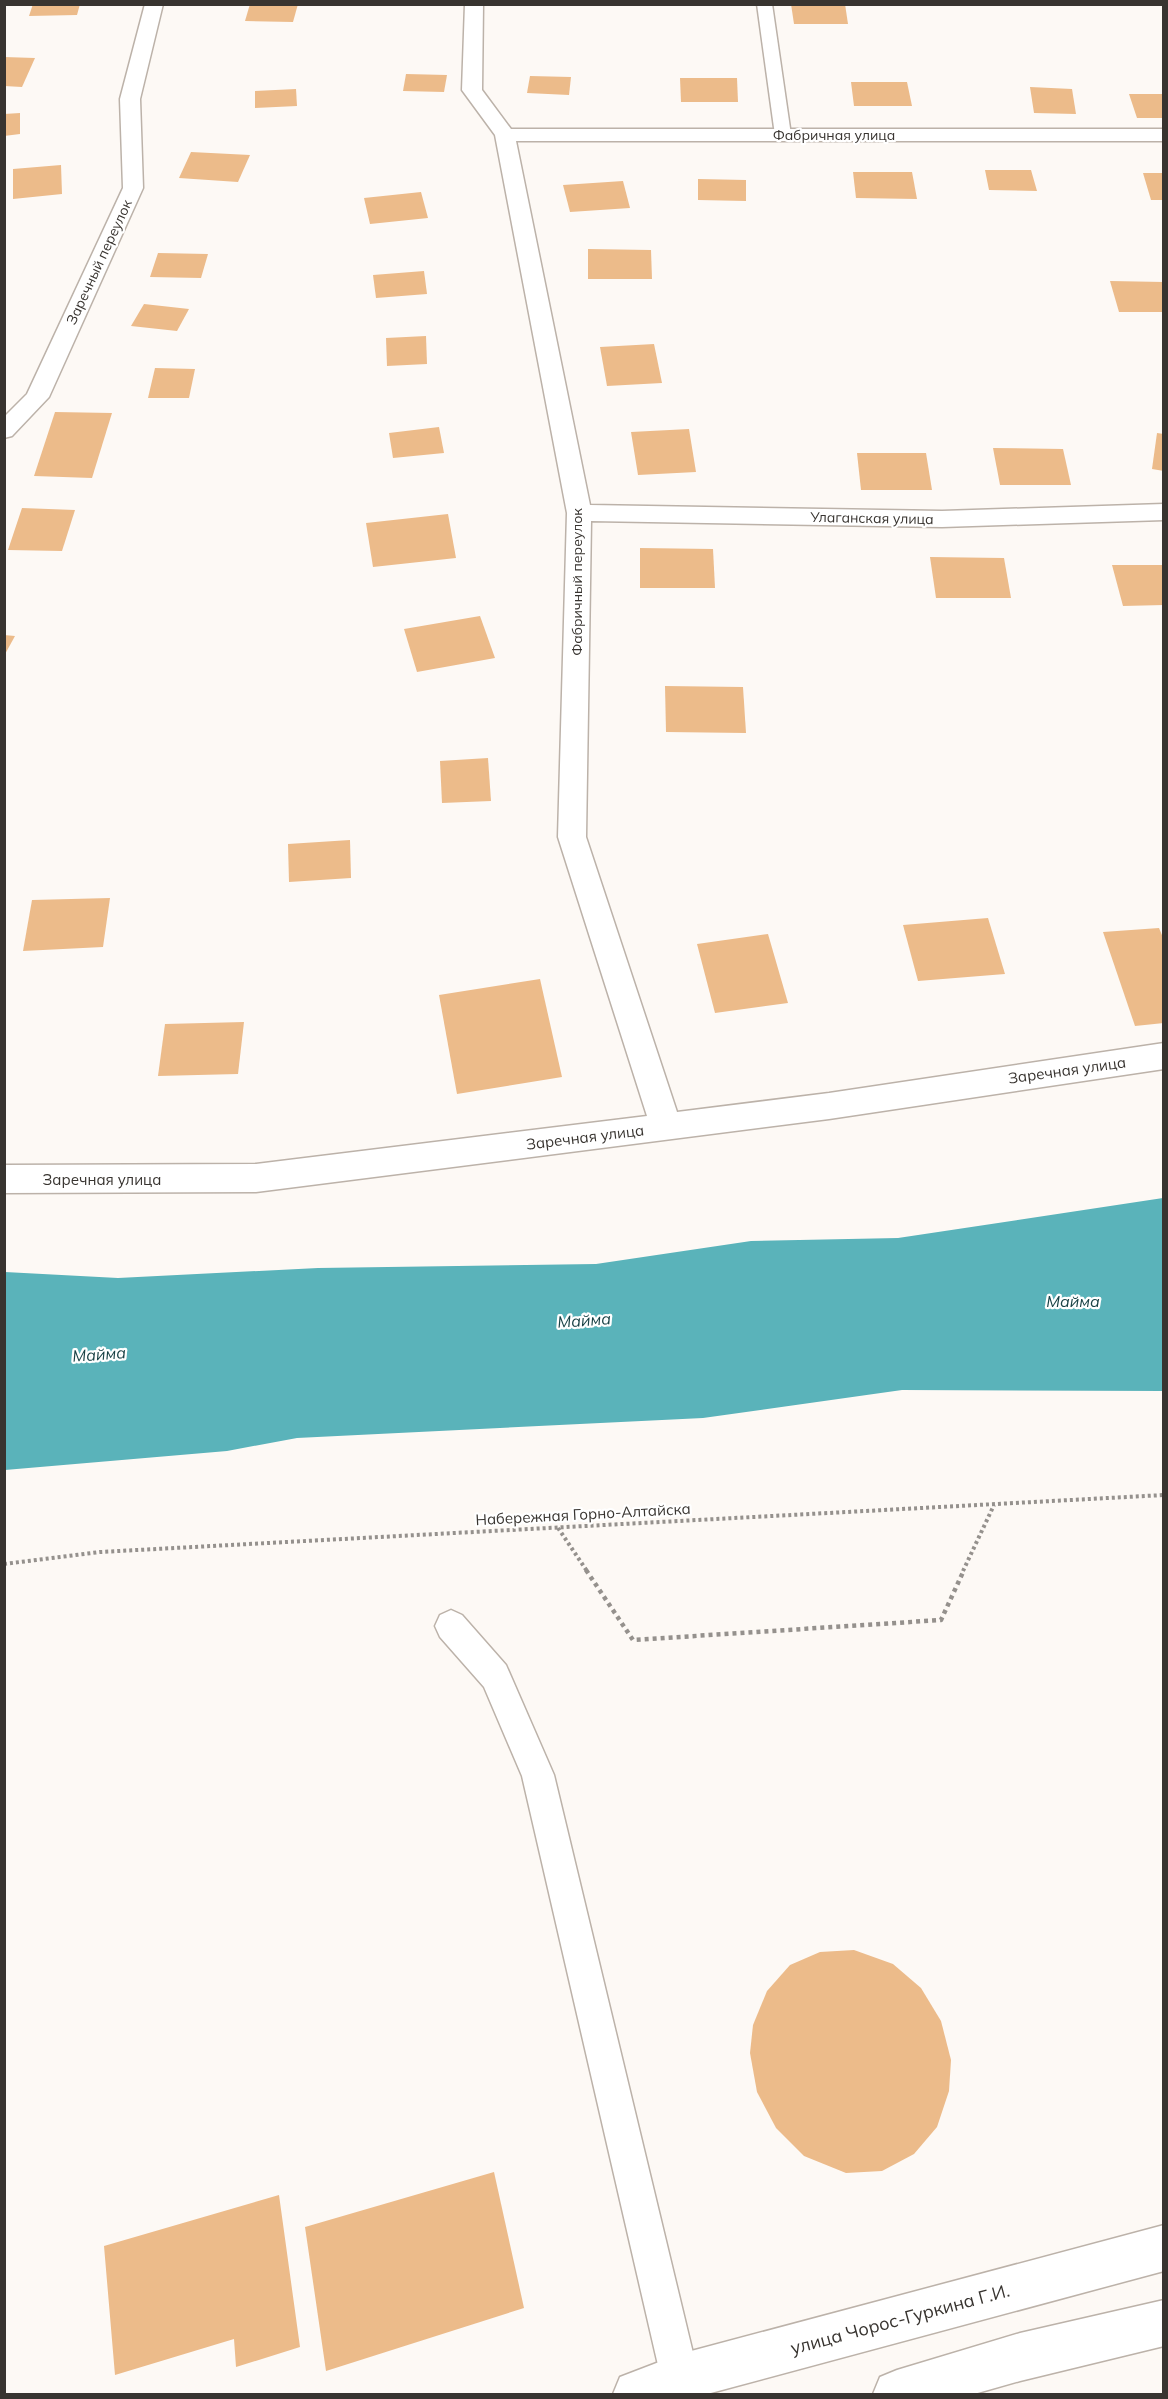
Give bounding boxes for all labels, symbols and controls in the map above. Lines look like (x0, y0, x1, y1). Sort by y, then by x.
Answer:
street label: Фабричная улица (773, 126, 895, 144)
street label: Заречный переулок (62, 196, 136, 327)
street label: Фабричный переулок (568, 508, 586, 656)
street label: Улаганская улица (809, 508, 934, 528)
street label: Заречная улица (1007, 1052, 1127, 1088)
street label: Заречная улица (525, 1120, 645, 1154)
street label: Заречная улица (43, 1170, 161, 1189)
water label: Майма (1046, 1291, 1100, 1311)
water label: Майма (557, 1308, 612, 1332)
water label: Майма (72, 1342, 127, 1366)
street label: Набережная Горно-Алтайска (475, 1499, 691, 1529)
street label: улица Чорос-Гуркина Г.И. (788, 2279, 1012, 2359)

